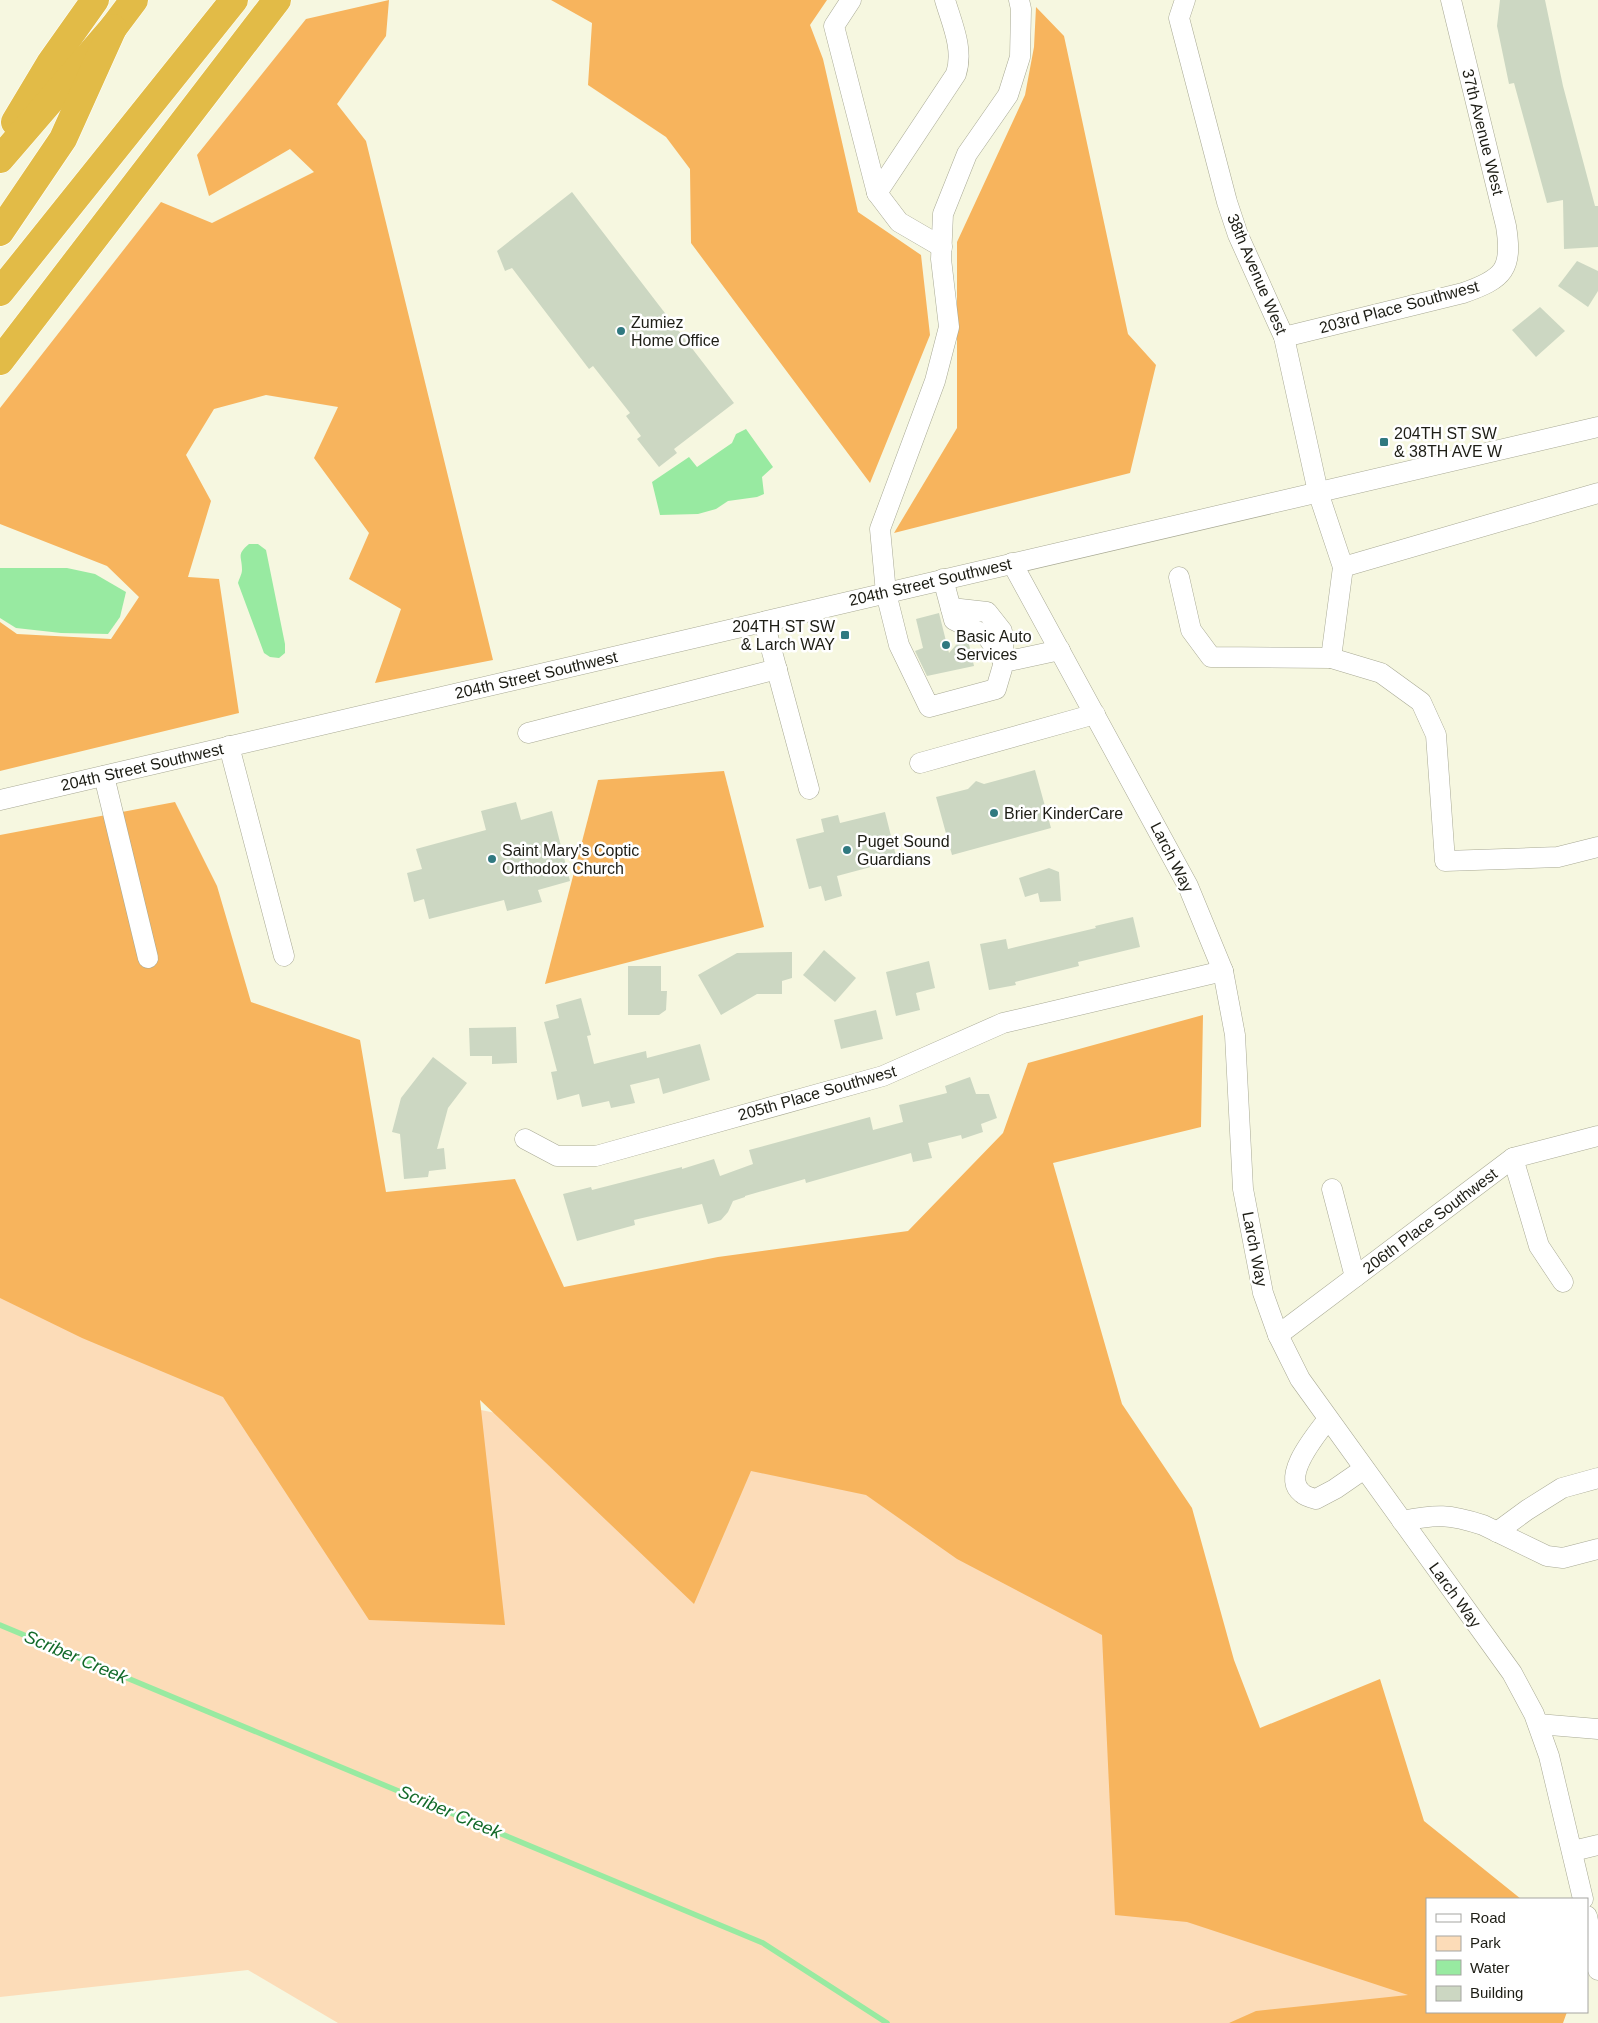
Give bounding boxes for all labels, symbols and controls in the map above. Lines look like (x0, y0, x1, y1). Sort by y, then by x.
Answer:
street label: 37th Avenue West (1459, 67, 1507, 197)
street label: 38th Avenue West (1224, 211, 1290, 337)
street label: 203rd Place Southwest (1317, 277, 1481, 337)
place label: Zumiez Home Office (631, 314, 720, 349)
marker: Zumiez Home Office (615, 325, 627, 337)
place label: 204TH ST SW & 38TH AVE W (1394, 425, 1503, 460)
marker: 204TH ST SW & 38TH AVE W (1378, 436, 1390, 448)
street label: 204th Street Southwest (847, 555, 1013, 609)
place label: 204TH ST SW & Larch WAY (732, 618, 836, 653)
place label: Basic Auto Services (956, 628, 1032, 663)
marker: 204TH ST SW & Larch WAY (839, 629, 851, 641)
marker: Basic Auto Services (940, 639, 952, 651)
street label: 204th Street Southwest (453, 648, 619, 702)
street label: 204th Street Southwest (59, 740, 225, 794)
place label: Brier KinderCare (1004, 805, 1123, 822)
marker: Brier KinderCare (988, 807, 1000, 819)
street label: Larch Way (1147, 819, 1197, 895)
place label: Puget Sound Guardians (857, 833, 950, 868)
place label: Saint Mary's Coptic Orthodox Church (502, 842, 639, 877)
marker: Puget Sound Guardians (841, 844, 853, 856)
marker: Saint Mary's Coptic Orthodox Church (486, 853, 498, 865)
street label: 205th Place Southwest (736, 1062, 899, 1124)
street label: 206th Place Southwest (1360, 1165, 1501, 1277)
street label: Larch Way (1239, 1210, 1271, 1288)
street label: Larch Way (1426, 1559, 1484, 1631)
water label: Scriber Creek (21, 1626, 131, 1688)
water label: Scriber Creek (395, 1781, 505, 1843)
legend (1426, 1898, 1588, 2013)
text: Road (1470, 1909, 1506, 1926)
text: Park (1470, 1934, 1501, 1951)
text: Water (1470, 1959, 1509, 1976)
text: Building (1470, 1984, 1523, 2001)

